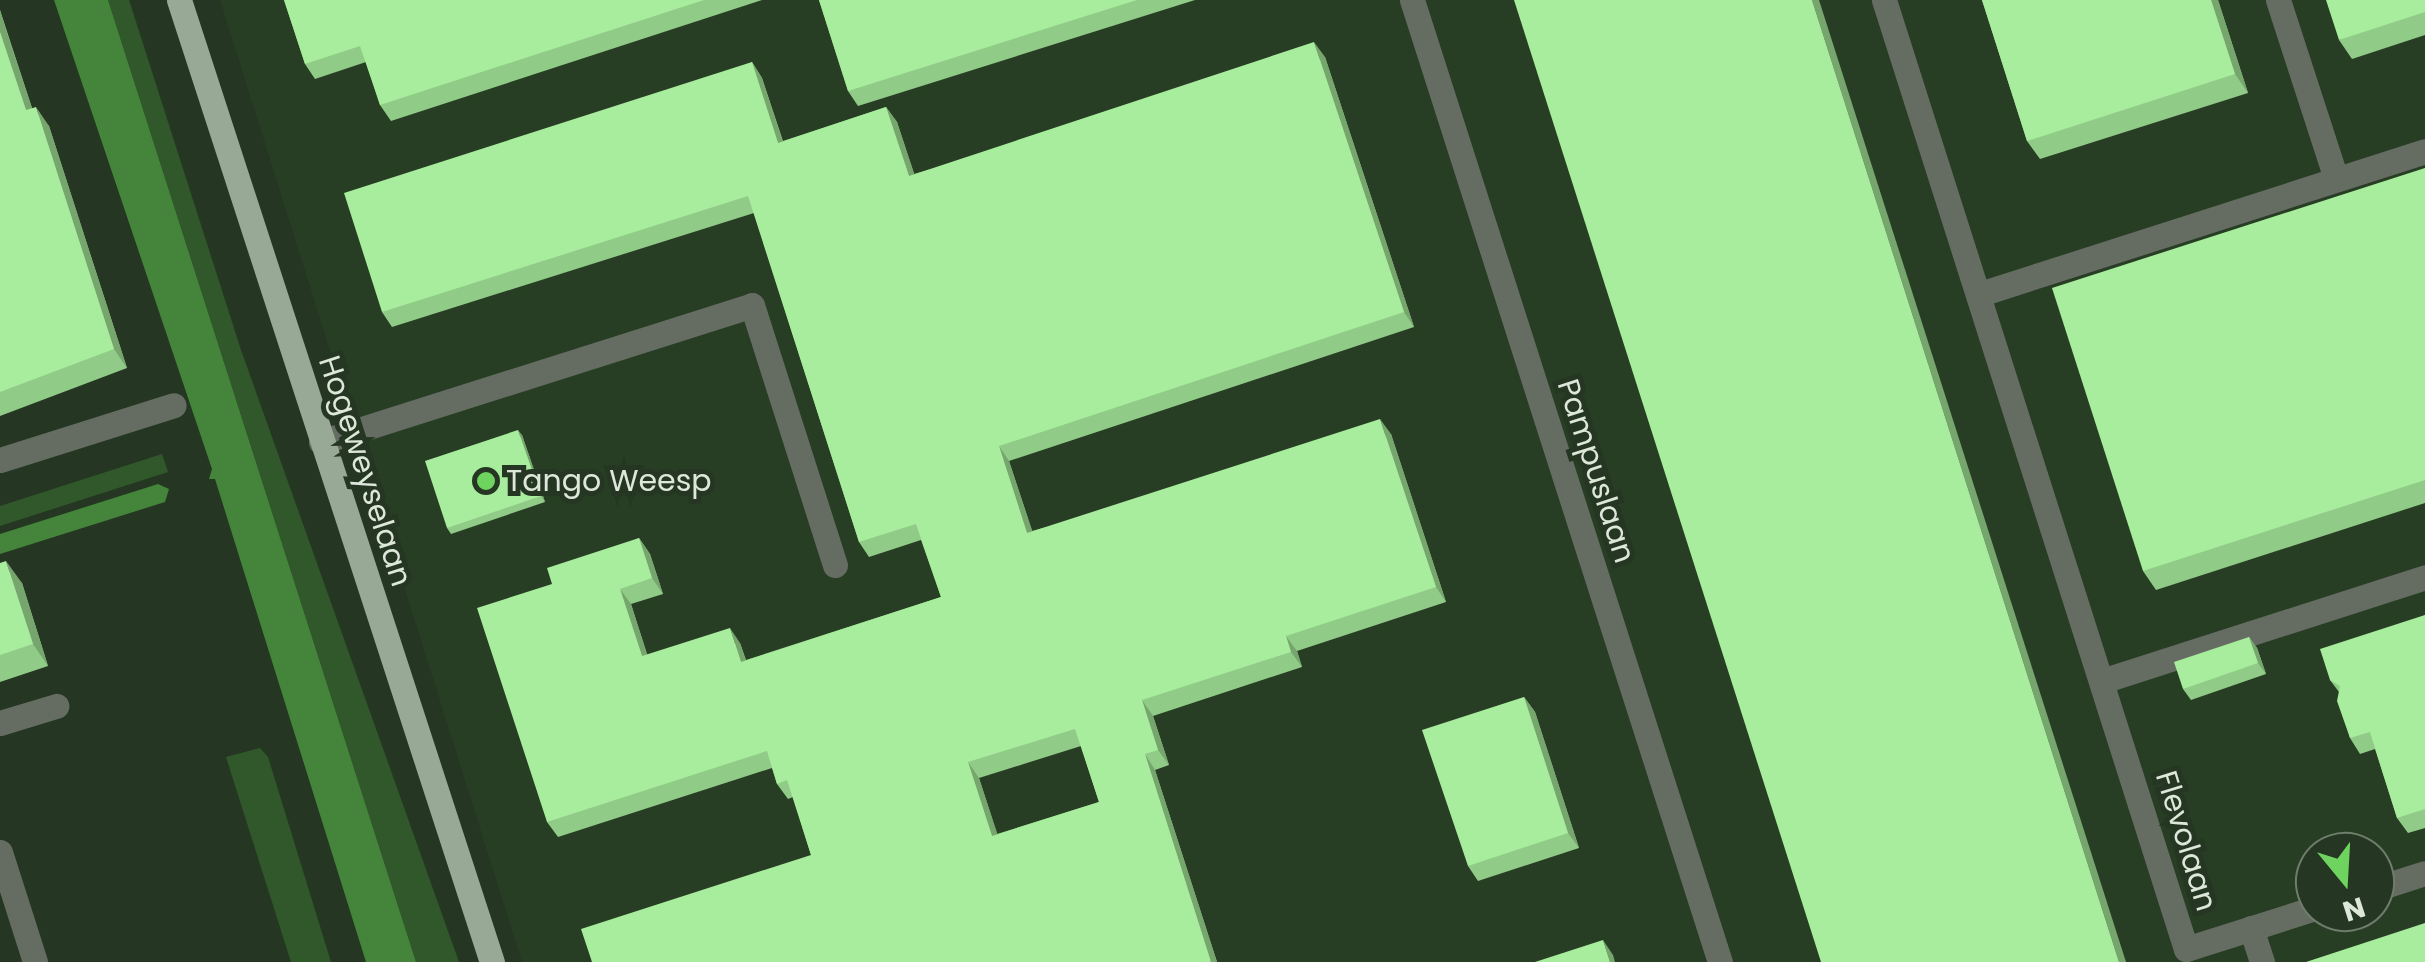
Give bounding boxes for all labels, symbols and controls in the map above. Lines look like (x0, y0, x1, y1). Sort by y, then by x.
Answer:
street label: Hogeweyselaan (311, 351, 419, 591)
street label: Pampuslaan (1549, 375, 1643, 567)
place label: Tango Weesp (506, 463, 712, 499)
marker: Tango Weesp (475, 470, 497, 492)
street label: Flevolaan (2148, 767, 2224, 915)
north arrow (2295, 832, 2395, 932)
text: N (2338, 887, 2370, 931)

